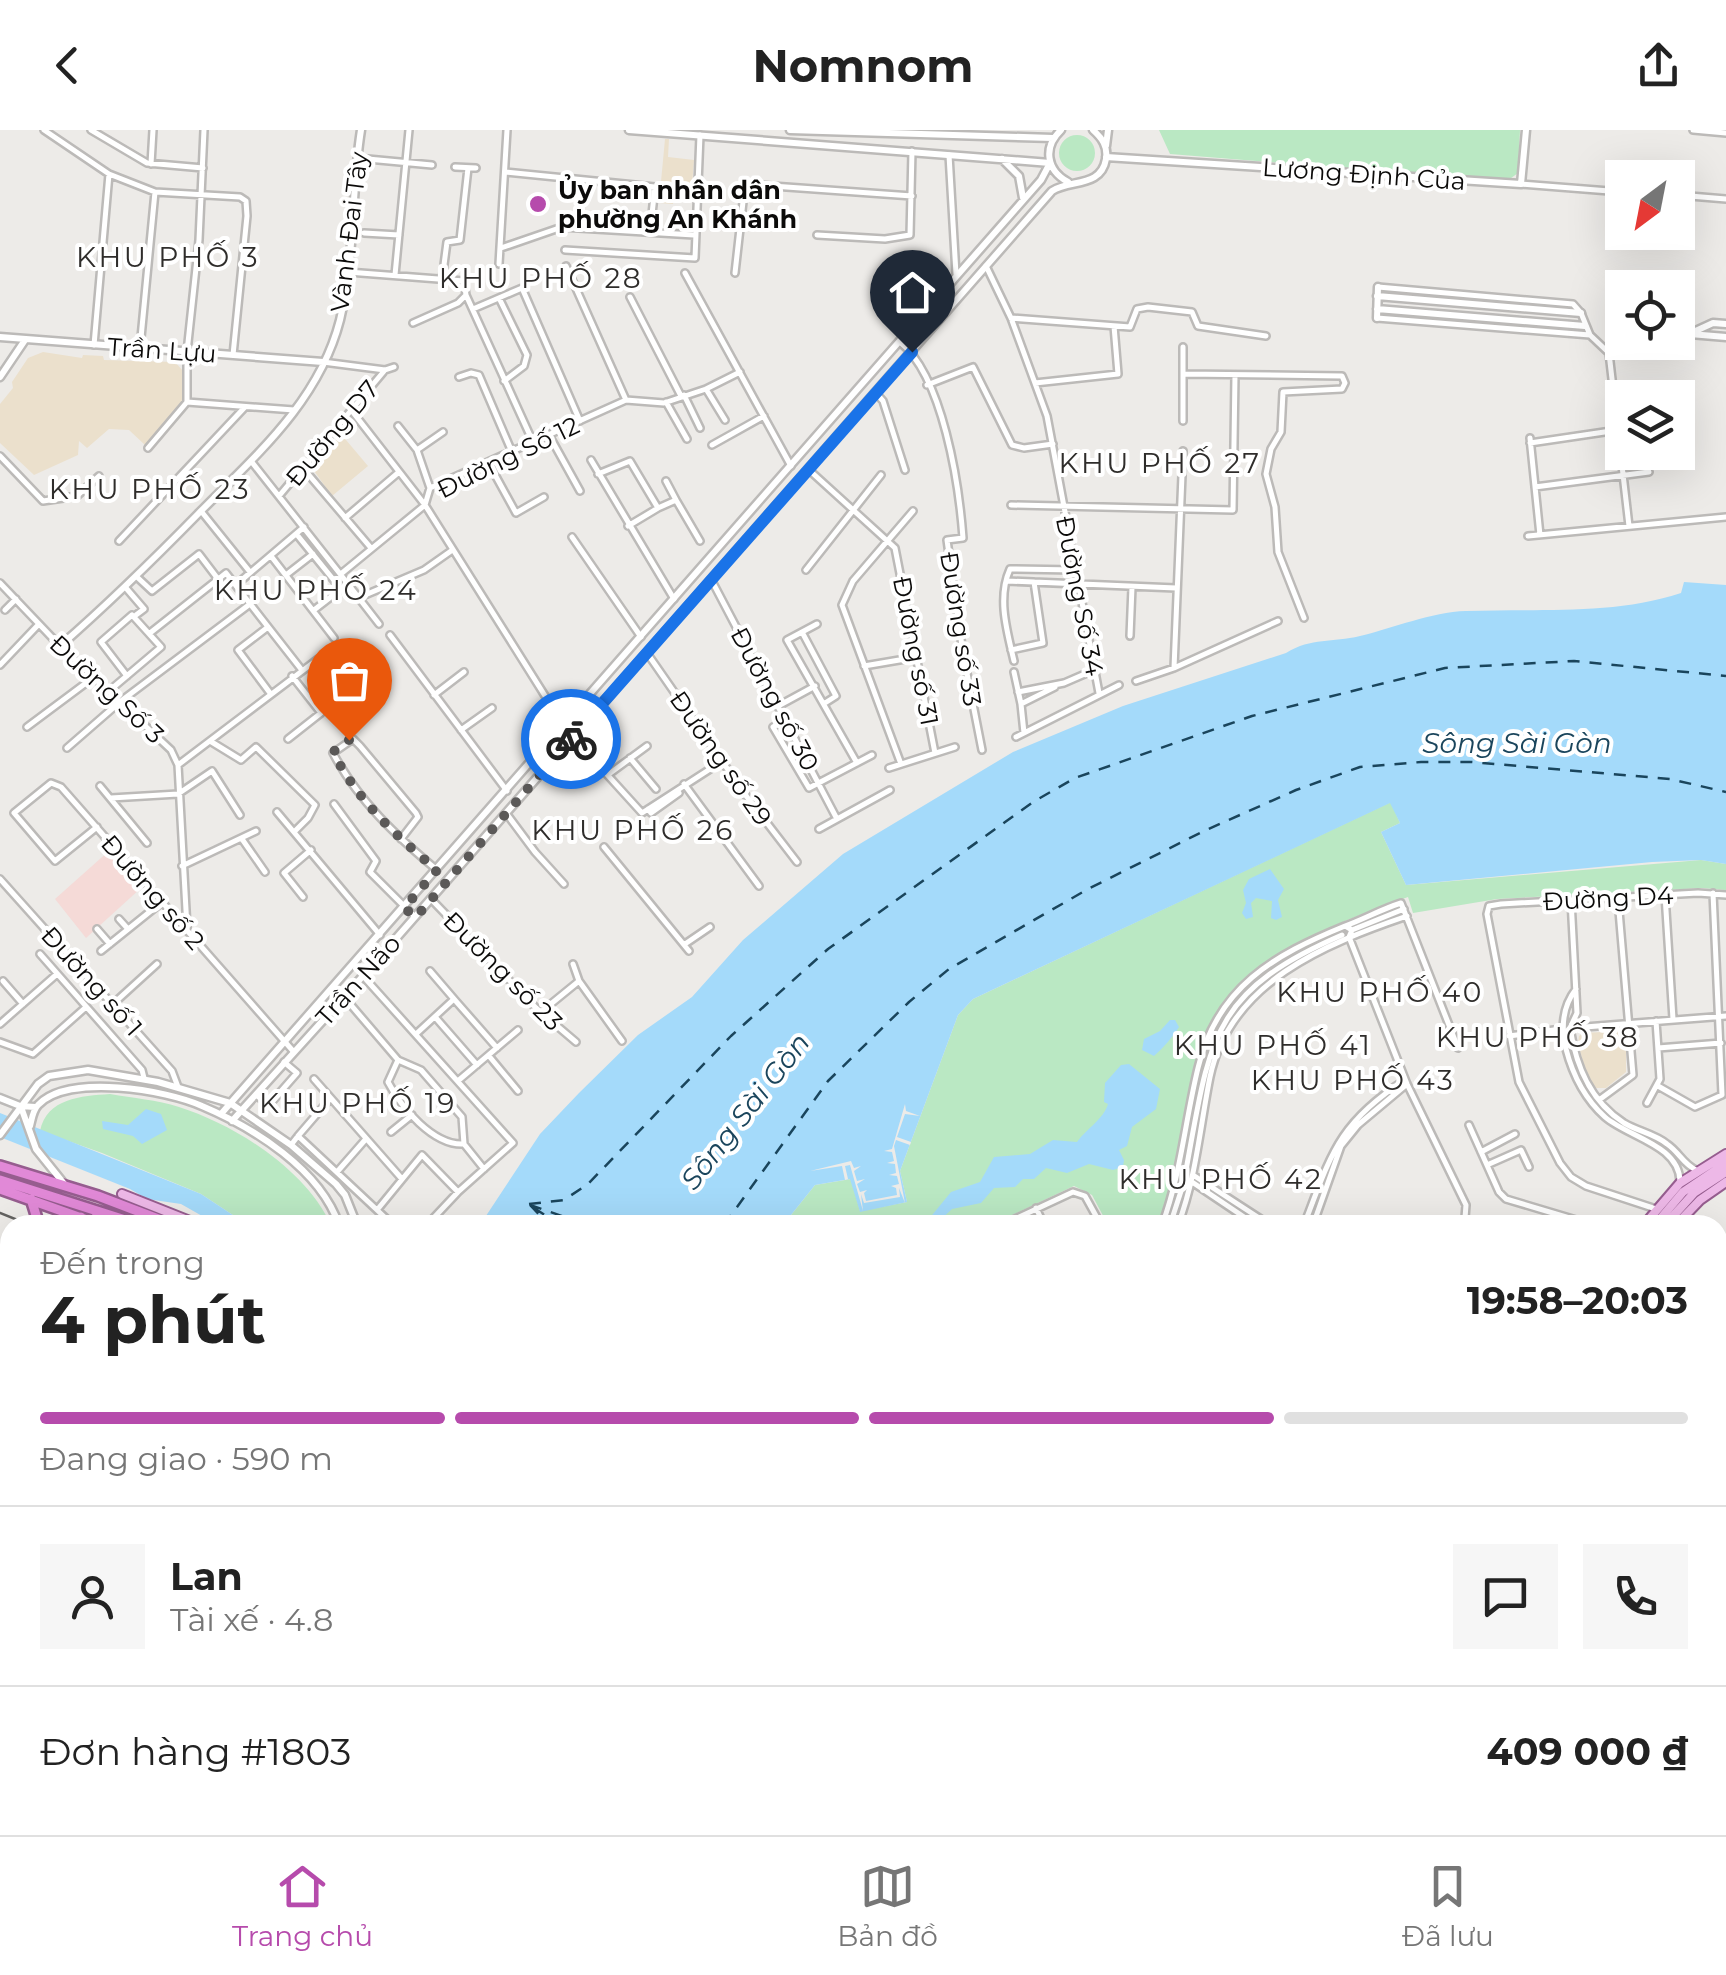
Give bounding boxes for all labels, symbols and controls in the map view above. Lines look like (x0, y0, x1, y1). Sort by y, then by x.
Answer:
icon: back (40, 38, 95, 93)
text: Nomnom (753, 38, 974, 93)
icon: share (1631, 38, 1686, 93)
street label: Vành Đai Tây (324, 150, 374, 314)
street label: Lương Định Của (1261, 152, 1467, 196)
north arrow (1605, 160, 1695, 250)
map controls (1605, 160, 1695, 470)
place label: Ủy ban nhân dân phường An Khánh (558, 174, 797, 234)
marker: Ủy ban nhân dân phường An Khánh (527, 193, 549, 215)
district label: KHU PHỐ 3 (76, 240, 260, 274)
pin (870, 250, 955, 353)
district label: KHU PHỐ 28 (439, 261, 643, 295)
icon: home (885, 265, 940, 320)
button: locate (1605, 270, 1695, 360)
street label: Trần Lựu (107, 331, 217, 369)
street label: Đường D7 (279, 374, 385, 492)
button: layers (1605, 380, 1695, 470)
street label: Đường Số 12 (432, 410, 584, 504)
district label: KHU PHỐ 27 (1059, 446, 1261, 480)
district label: KHU PHỐ 23 (49, 472, 251, 506)
street label: Đường Số 34 (1050, 514, 1110, 679)
street label: Đường số 33 (934, 550, 988, 708)
district label: KHU PHỐ 24 (214, 573, 418, 607)
street label: Đường số 31 (887, 574, 945, 728)
street label: Đường số 30 (725, 622, 825, 776)
street label: Đường Số 3 (44, 629, 170, 749)
pin (307, 638, 392, 741)
icon: bag (322, 653, 377, 708)
street label: Đường số 29 (664, 685, 778, 831)
courier (521, 689, 621, 789)
icon: bike (544, 712, 599, 767)
water label: Sông Sài Gòn (1422, 726, 1612, 760)
district label: KHU PHỐ 26 (531, 813, 735, 847)
street label: Đường số 2 (95, 829, 211, 955)
street label: Đường D4 (1542, 880, 1674, 916)
street label: Đường số 23 (437, 905, 569, 1037)
street label: Đường số 1 (35, 920, 149, 1042)
street label: Trần Não (309, 928, 407, 1032)
district label: KHU PHỐ 40 (1276, 975, 1484, 1009)
district label: KHU PHỐ 38 (1436, 1020, 1640, 1054)
water label: Sông Sài Gòn (673, 1026, 817, 1196)
district label: KHU PHỐ 41 (1174, 1028, 1372, 1062)
district label: KHU PHỐ 43 (1251, 1063, 1455, 1097)
district label: KHU PHỐ 19 (259, 1086, 457, 1120)
district label: KHU PHỐ 42 (1119, 1162, 1323, 1196)
text: Đến trong (40, 1243, 205, 1282)
text: 19:58–20:03 (1467, 1277, 1688, 1324)
text: 4 phút (40, 1280, 266, 1359)
text: Đang giao · 590 m (40, 1439, 333, 1478)
button: person (40, 1544, 145, 1649)
button: chat (1453, 1544, 1558, 1649)
button: phone (1583, 1544, 1688, 1649)
text: Lan (170, 1553, 243, 1600)
text: Tài xế · 4.8 (170, 1600, 333, 1639)
text: Đơn hàng #1803 (40, 1728, 351, 1775)
text: 409 000 ₫ (1487, 1728, 1688, 1775)
tab: Trang chủ (232, 1859, 373, 1953)
tab: Bản đồ (837, 1859, 938, 1953)
tab: Đã lưu (1402, 1859, 1494, 1953)

